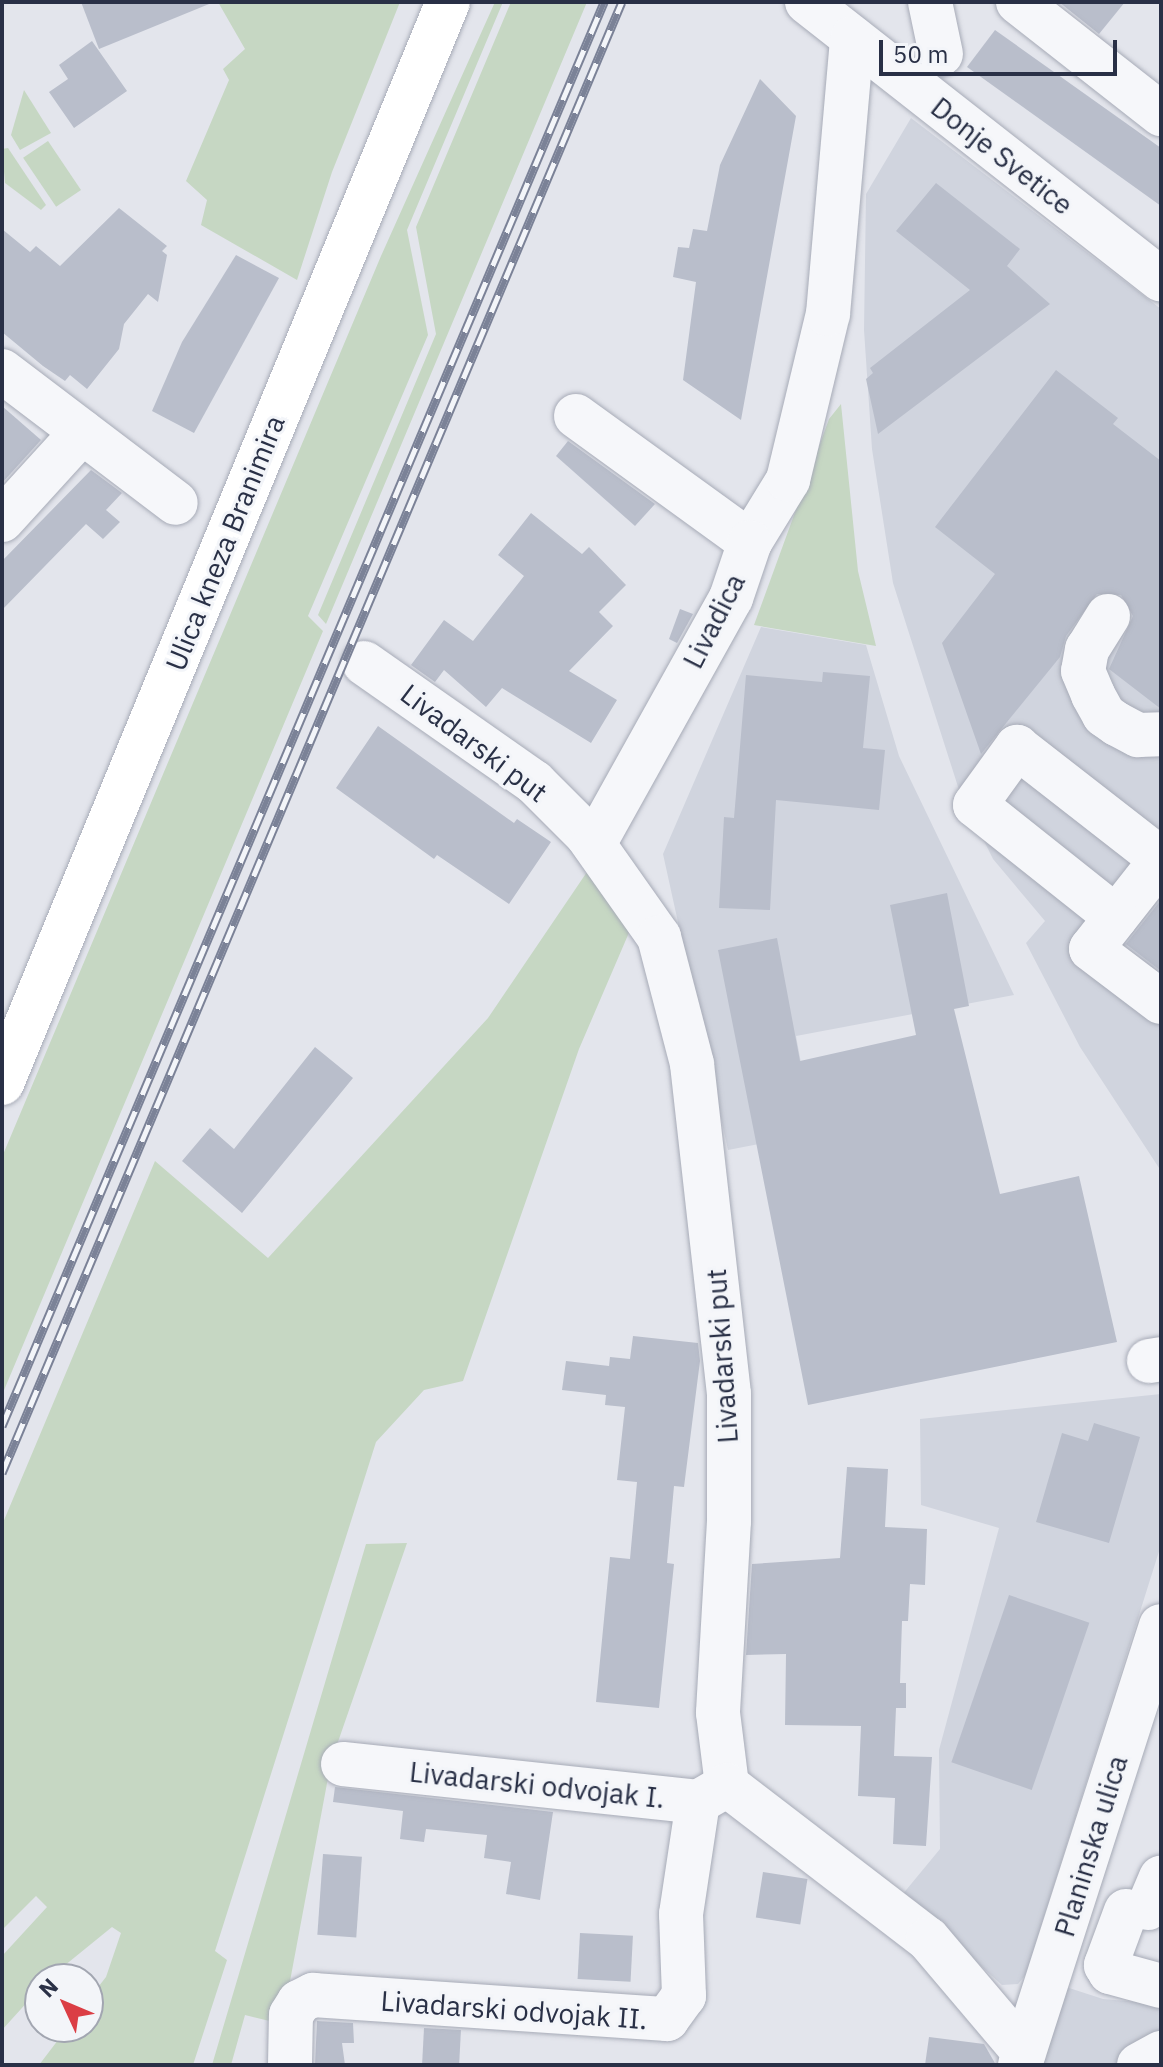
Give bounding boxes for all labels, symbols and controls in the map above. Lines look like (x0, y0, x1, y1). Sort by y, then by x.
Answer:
scale bar (883, 24, 1121, 74)
text: 50 m (893, 38, 948, 70)
street label: Donje Svetice (924, 90, 1080, 222)
street label: Ulica kneza Branimira (158, 410, 292, 676)
street label: Livadica (676, 568, 752, 674)
street label: Livadarski put (394, 677, 554, 809)
street label: Livadarski put (699, 1268, 745, 1444)
street label: Planinska ulica (1047, 1751, 1135, 1941)
street label: Livadarski odvojak I. (408, 1755, 666, 1815)
north arrow (24, 1963, 104, 2043)
text: N (32, 1972, 64, 2003)
street label: Livadarski odvojak II. (379, 1984, 649, 2036)

